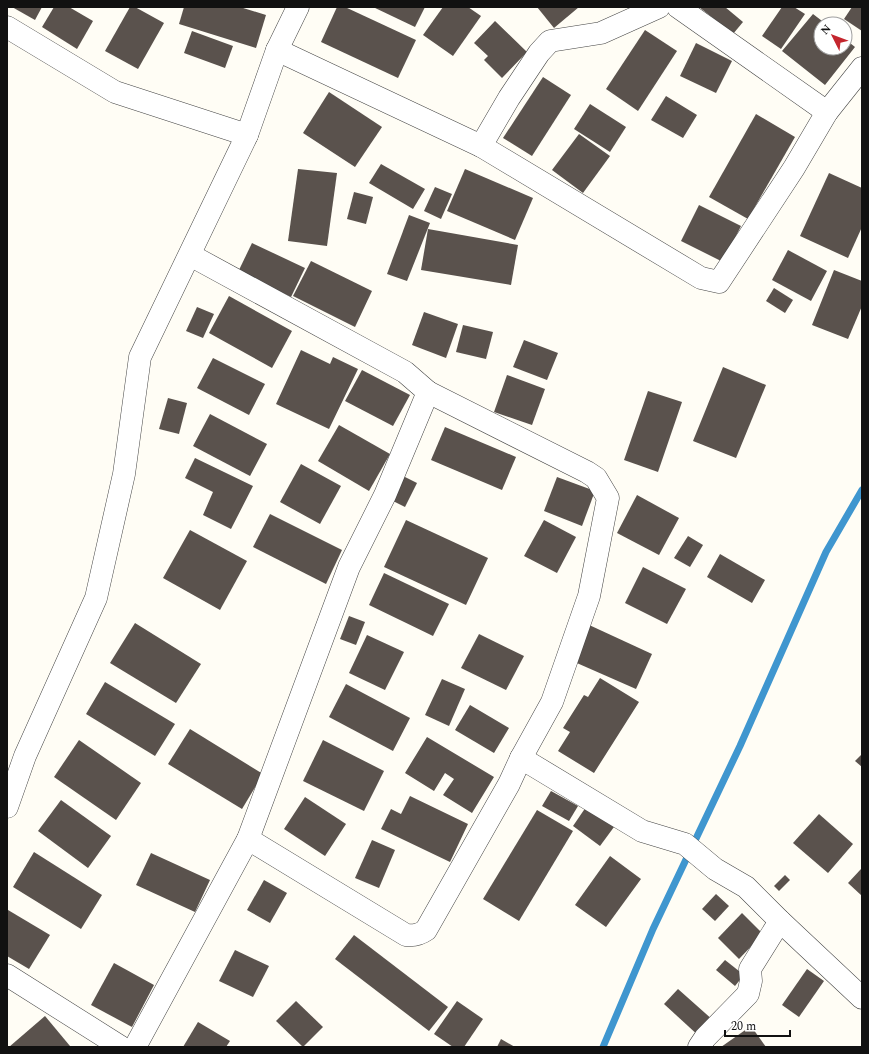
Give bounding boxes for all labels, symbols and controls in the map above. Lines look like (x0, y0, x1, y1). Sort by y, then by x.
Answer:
north arrow (813, 16, 853, 56)
text: N (817, 21, 835, 39)
scale bar (725, 1012, 790, 1038)
text: 20 m (731, 1017, 756, 1036)

